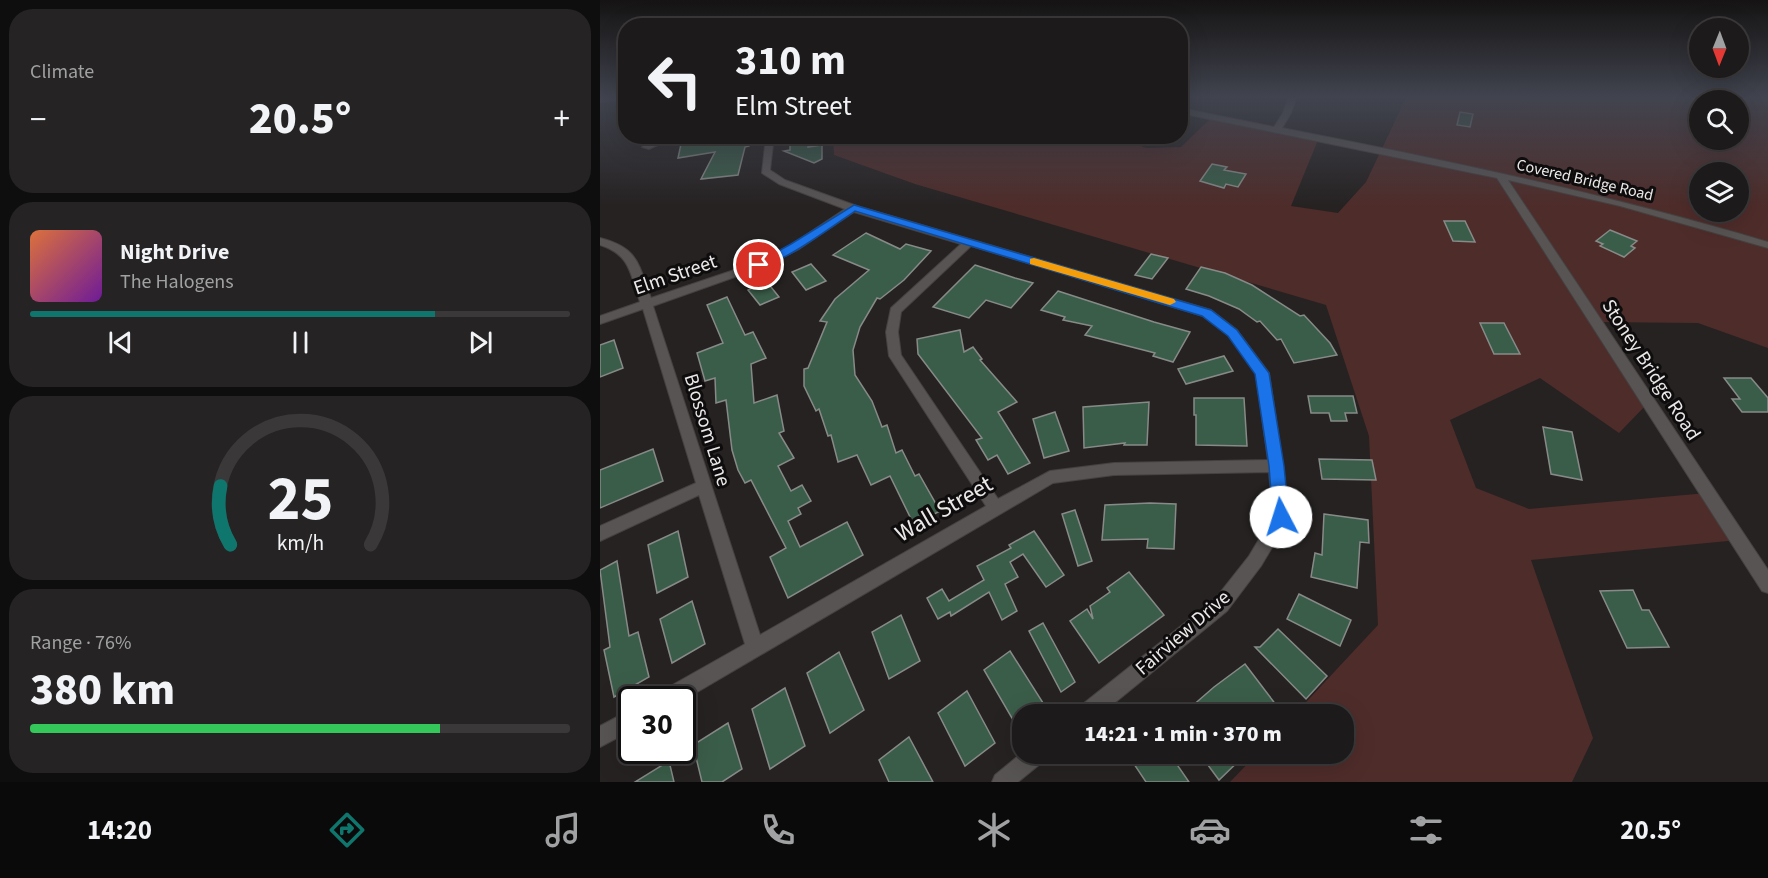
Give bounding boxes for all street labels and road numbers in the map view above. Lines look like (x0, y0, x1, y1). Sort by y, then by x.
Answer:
street label: Covered Bridge Road (1515, 154, 1655, 206)
street label: Elm Street (630, 248, 721, 302)
street label: Stoney Bridge Road (1595, 294, 1707, 446)
street label: Blossom Lane (677, 370, 737, 490)
street label: Wall Street (889, 467, 999, 551)
street label: Fairview Drive (1129, 584, 1237, 682)

